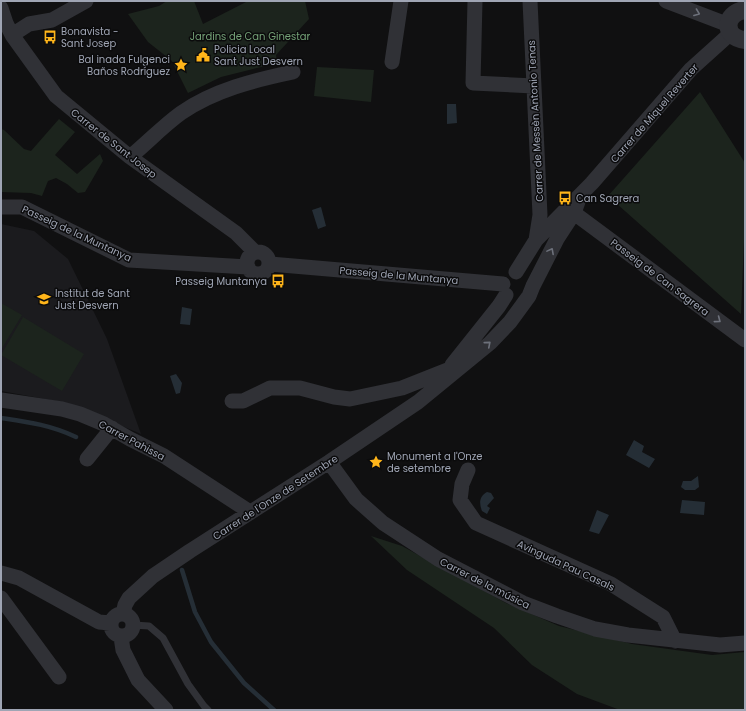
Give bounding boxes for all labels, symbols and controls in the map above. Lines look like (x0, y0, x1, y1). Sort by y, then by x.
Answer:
one-way arrow (694, 9, 701, 17)
place label: Bonavista - Sant Josep (61, 24, 119, 51)
bus stop icon: Bonavista - Sant Josep (42, 29, 58, 45)
park label: Jardins de Can Ginestar (190, 29, 311, 44)
street label: Carrer de Messèn Antonio Tenas (524, 40, 547, 202)
place label: Policia Local Sant Just Desvern (214, 42, 303, 69)
public building icon: Policia Local Sant Just Desvern (195, 47, 211, 63)
place label: Bal inada Fulgenci Baños Rodríguez (78, 52, 170, 79)
place icon: Bal inada Fulgenci Baños Rodríguez (173, 57, 189, 73)
street label: Carrer de Miquel Reverter (607, 60, 702, 166)
street label: Carrer de Sant Josep (68, 105, 160, 182)
bus stop icon: Can Sagrera (557, 190, 573, 206)
place label: Can Sagrera (576, 191, 639, 206)
street label: Passeig de la Muntanya (20, 201, 134, 265)
street label: Passeig de Can Sagrera (607, 235, 712, 320)
one-way arrow (546, 248, 553, 256)
street label: Passeig de la Muntanya (339, 263, 459, 288)
bus stop icon: Passeig Muntanya (270, 273, 286, 289)
place label: Passeig Muntanya (175, 274, 267, 289)
place label: Institut de Sant Just Desvern (55, 286, 130, 313)
school or university icon: Institut de Sant Just Desvern (36, 291, 52, 307)
one-way arrow (713, 316, 720, 323)
one-way arrow (483, 341, 490, 348)
street label: Carrer Pahissa (96, 417, 168, 464)
place label: Monument a l'Onze de setembre (387, 449, 483, 476)
street label: Carrer de l'Onze de Setembre (210, 451, 341, 544)
place icon: Monument a l'Onze de setembre (368, 454, 384, 470)
street label: Avinguda Pau Casals (514, 536, 617, 595)
street label: Carrer de la música (437, 554, 532, 613)

